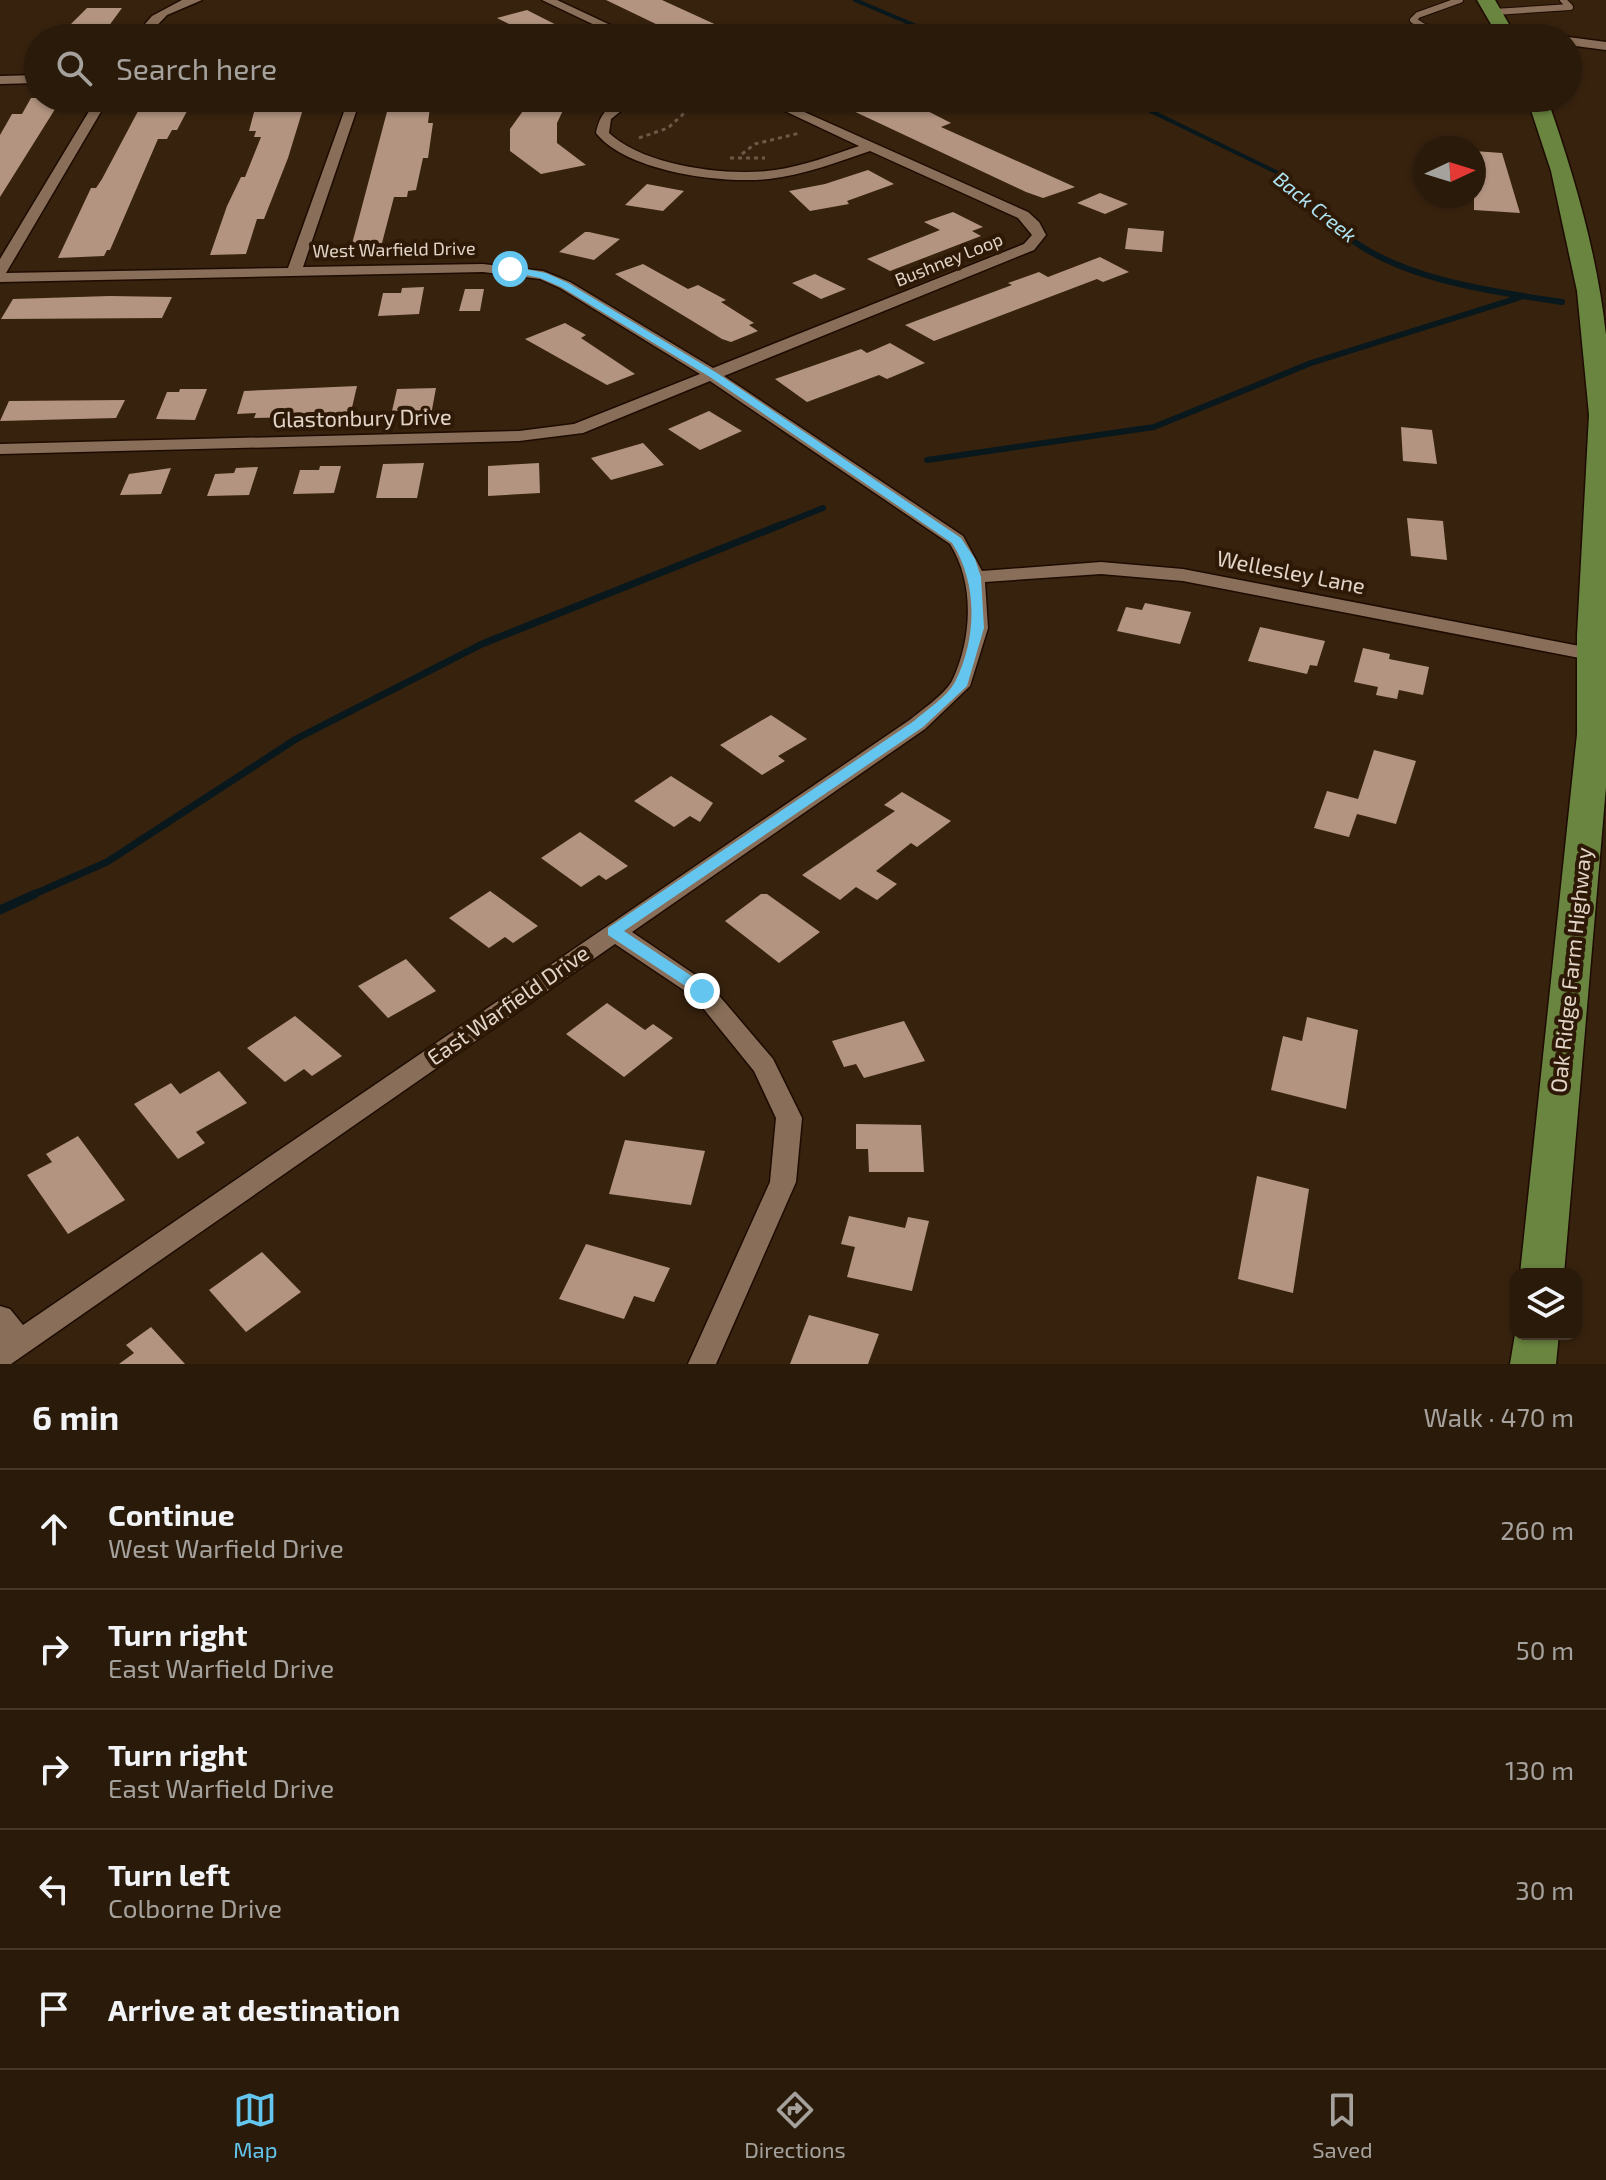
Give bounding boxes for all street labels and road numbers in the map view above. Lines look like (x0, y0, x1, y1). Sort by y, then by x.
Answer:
street label: Bushney Loop (891, 227, 1006, 291)
street label: West Warfield Drive (312, 237, 476, 261)
street label: Glastonbury Drive (272, 402, 452, 432)
street label: Wellesley Lane (1215, 544, 1368, 598)
street label: Oak Ridge Farm Highway (1544, 846, 1596, 1094)
street label: East Warfield Drive (422, 939, 593, 1070)

